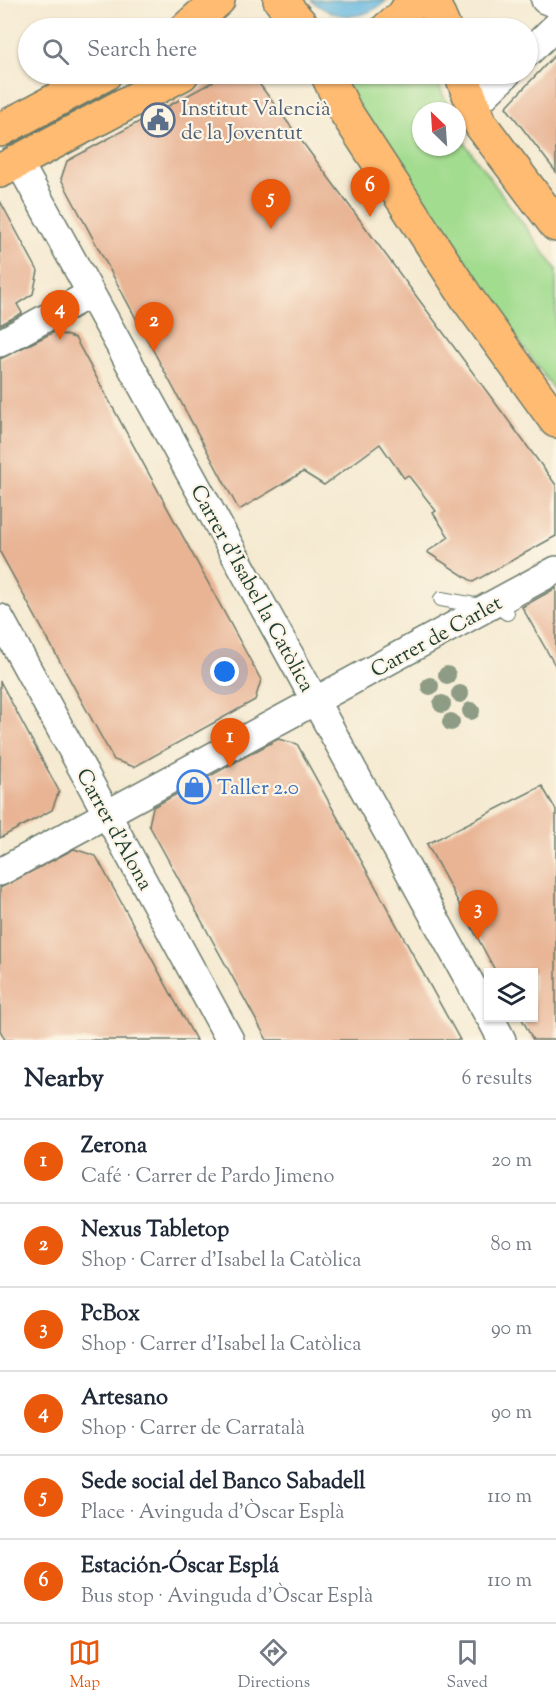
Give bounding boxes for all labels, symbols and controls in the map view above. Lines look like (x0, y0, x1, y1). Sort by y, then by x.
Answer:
search box (18, 18, 538, 84)
icon: search (39, 35, 72, 68)
text: Search here (87, 35, 197, 67)
place label: Institut Valencià de la Joventut (181, 95, 331, 149)
public building icon: Institut Valencià de la Joventut (140, 102, 176, 138)
north arrow (412, 102, 466, 156)
pin: 6 (350, 168, 389, 217)
pin: 5 (252, 180, 290, 229)
pin: 4 (40, 290, 80, 340)
pin: 2 (134, 302, 174, 352)
street label: Carrer d'Isabel la Catòlica (182, 480, 321, 698)
street label: Carrer de Carlet (366, 589, 508, 686)
your location (210, 657, 239, 686)
pin: 1 (210, 718, 250, 768)
street label: Carrer d'Alona (67, 764, 159, 897)
shop icon: Taller 2.0 (176, 769, 212, 805)
place label: Taller 2.0 (217, 774, 299, 804)
pin: 3 (458, 890, 498, 940)
map controls (484, 968, 538, 1022)
button: layers (484, 968, 538, 1022)
text: Nearby (24, 1061, 104, 1098)
text: 6 results (462, 1065, 532, 1094)
text: Zerona (81, 1131, 147, 1163)
text: 1 (40, 1147, 47, 1176)
text: 20 m (491, 1147, 532, 1176)
text: Café · Carrer de Pardo Jimeno (81, 1163, 334, 1192)
text: Nexus Tabletop (81, 1215, 229, 1247)
text: 2 (39, 1231, 48, 1260)
text: 80 m (491, 1231, 532, 1260)
text: Shop · Carrer d'Isabel la Catòlica (81, 1247, 362, 1276)
text: PcBox (81, 1299, 140, 1331)
text: 3 (39, 1315, 48, 1344)
text: 90 m (491, 1315, 532, 1344)
text: Shop · Carrer d'Isabel la Catòlica (81, 1331, 362, 1360)
text: Artesano (81, 1383, 168, 1415)
text: 4 (38, 1399, 49, 1428)
text: 90 m (491, 1399, 532, 1428)
text: Shop · Carrer de Carratalà (81, 1415, 305, 1444)
text: Sede social del Banco Sabadell (81, 1467, 366, 1499)
text: 5 (40, 1483, 47, 1512)
text: 110 m (487, 1483, 532, 1512)
text: Place · Avinguda d'Òscar Esplà (81, 1499, 344, 1528)
text: Estación-Óscar Esplá (81, 1551, 279, 1583)
text: 6 (39, 1567, 48, 1596)
text: 110 m (487, 1567, 532, 1596)
text: Bus stop · Avinguda d'Òscar Esplà (81, 1583, 373, 1612)
tab: Map (68, 1636, 101, 1695)
tab: Directions (238, 1636, 310, 1695)
tab: Saved (447, 1636, 488, 1695)

